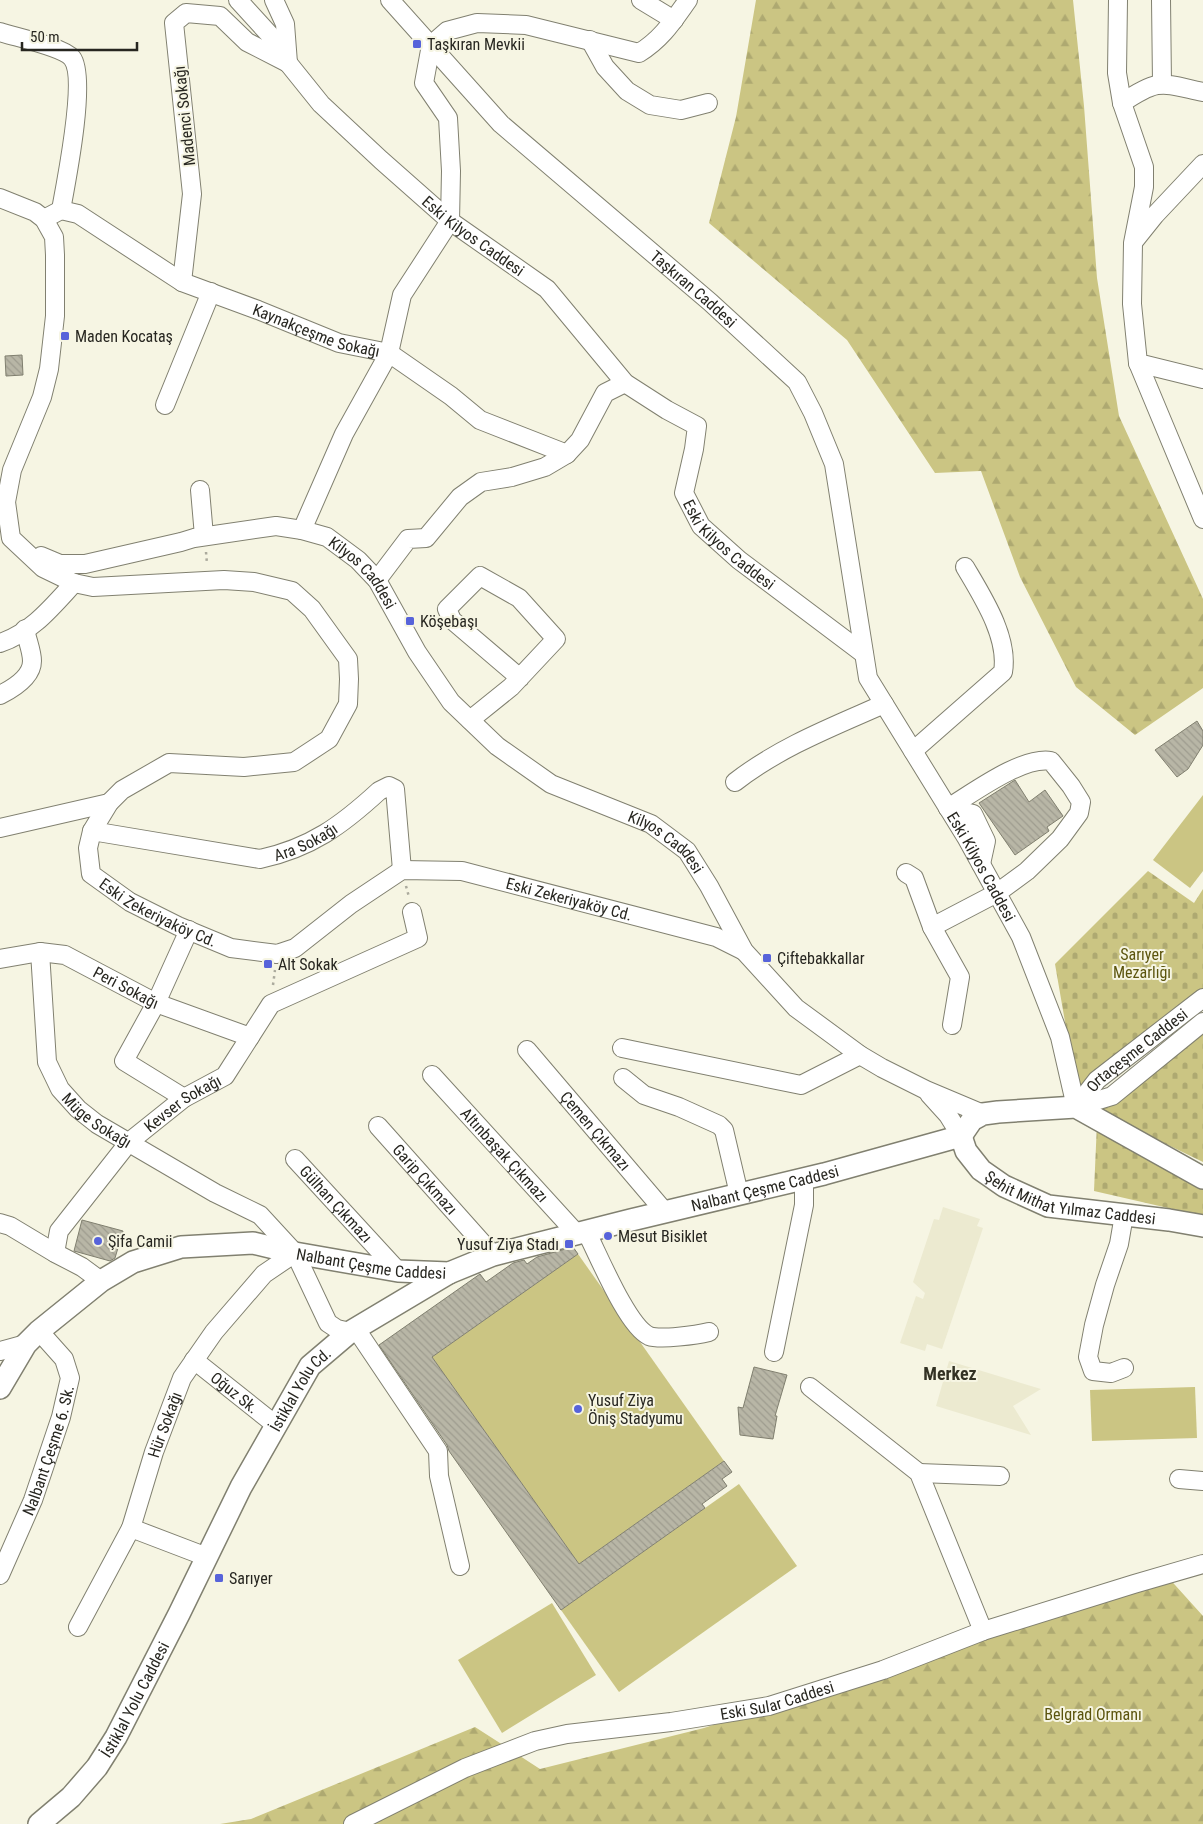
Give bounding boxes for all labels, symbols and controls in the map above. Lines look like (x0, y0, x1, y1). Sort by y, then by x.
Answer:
scale bar (22, 20, 138, 52)
text: 50 m (30, 28, 60, 46)
place label: Taşkıran Mevkii (427, 35, 525, 54)
marker: Taşkıran Mevkii (411, 38, 423, 50)
street label: Madenci Sokağı (170, 65, 199, 167)
street label: Eski Kilyos Caddesi (418, 192, 528, 280)
street label: Taşkıran Caddesi (646, 247, 740, 332)
street label: Kaynakçeşme Sokağı (250, 300, 381, 361)
place label: Maden Kocataş (75, 327, 173, 346)
marker: Maden Kocataş (59, 330, 71, 342)
street label: Eski Kilyos Caddesi (679, 496, 779, 594)
street label: Kilyos Caddesi (325, 533, 400, 612)
place label: Köşebaşı (420, 612, 478, 631)
marker: Köşebaşı (404, 615, 416, 627)
street label: Kilyos Caddesi (625, 807, 707, 877)
street label: Eski Kilyos Caddesi (943, 809, 1019, 925)
street label: Ara Sokağı (272, 819, 341, 865)
street label: Eski Zekeriyaköy Cd. (96, 874, 219, 951)
street label: Eski Zekeriyaköy Cd. (504, 874, 634, 925)
park label: Sarıyer Mezarlığı (1113, 945, 1171, 982)
place label: Çiftebakkallar (777, 949, 865, 968)
marker: Çiftebakkallar (761, 952, 773, 964)
place label: Alt Sokak (278, 955, 339, 974)
marker: Alt Sokak (262, 958, 274, 970)
street label: Peri Sokağı (90, 963, 161, 1013)
street label: Ortaçeşme Caddesi (1082, 1005, 1191, 1096)
street label: Kevser Sokağı (140, 1071, 224, 1136)
street label: Çemen Çıkmazı (556, 1088, 634, 1175)
street label: Müge Sokağı (58, 1089, 135, 1152)
street label: Altınbaşak Çıkmazı (457, 1104, 552, 1206)
street label: Garip Çıkmazı (389, 1140, 461, 1218)
street label: Nalbant Çeşme Caddesi (689, 1161, 841, 1215)
street label: Gülhan Çıkmazı (296, 1162, 376, 1247)
street label: Şehit Mithat Yılmaz Caddesi (981, 1167, 1157, 1228)
place label: Mesut Bisiklet (618, 1227, 708, 1246)
marker: Mesut Bisiklet (602, 1230, 614, 1242)
place label: Şifa Camii (108, 1232, 173, 1251)
marker: Şifa Camii (92, 1235, 104, 1247)
place label: Yusuf Ziya Stadı (457, 1235, 559, 1254)
marker: Yusuf Ziya Stadı (563, 1238, 575, 1250)
street label: Nalbant Çeşme Caddesi (295, 1244, 446, 1283)
street label: İstiklal Yolu Cd. (266, 1344, 335, 1435)
district label: Merkez (923, 1363, 977, 1384)
street label: Oğuz Sk. (207, 1368, 262, 1418)
street label: Nalbant Çeşme 6. Sk. (18, 1384, 78, 1518)
street label: Hür Sokağı (144, 1389, 186, 1460)
place label: Yusuf Ziya Öniş Stadyumu (588, 1391, 683, 1428)
marker: Yusuf Ziya Öniş Stadyumu (572, 1403, 584, 1415)
place label: Sarıyer (229, 1569, 273, 1588)
marker: Sarıyer (213, 1572, 225, 1584)
street label: İstiklal Yolu Caddesi (97, 1639, 173, 1761)
street label: Eski Sular Caddesi (719, 1677, 836, 1724)
park label: Belgrad Ormanı (1044, 1705, 1142, 1724)

